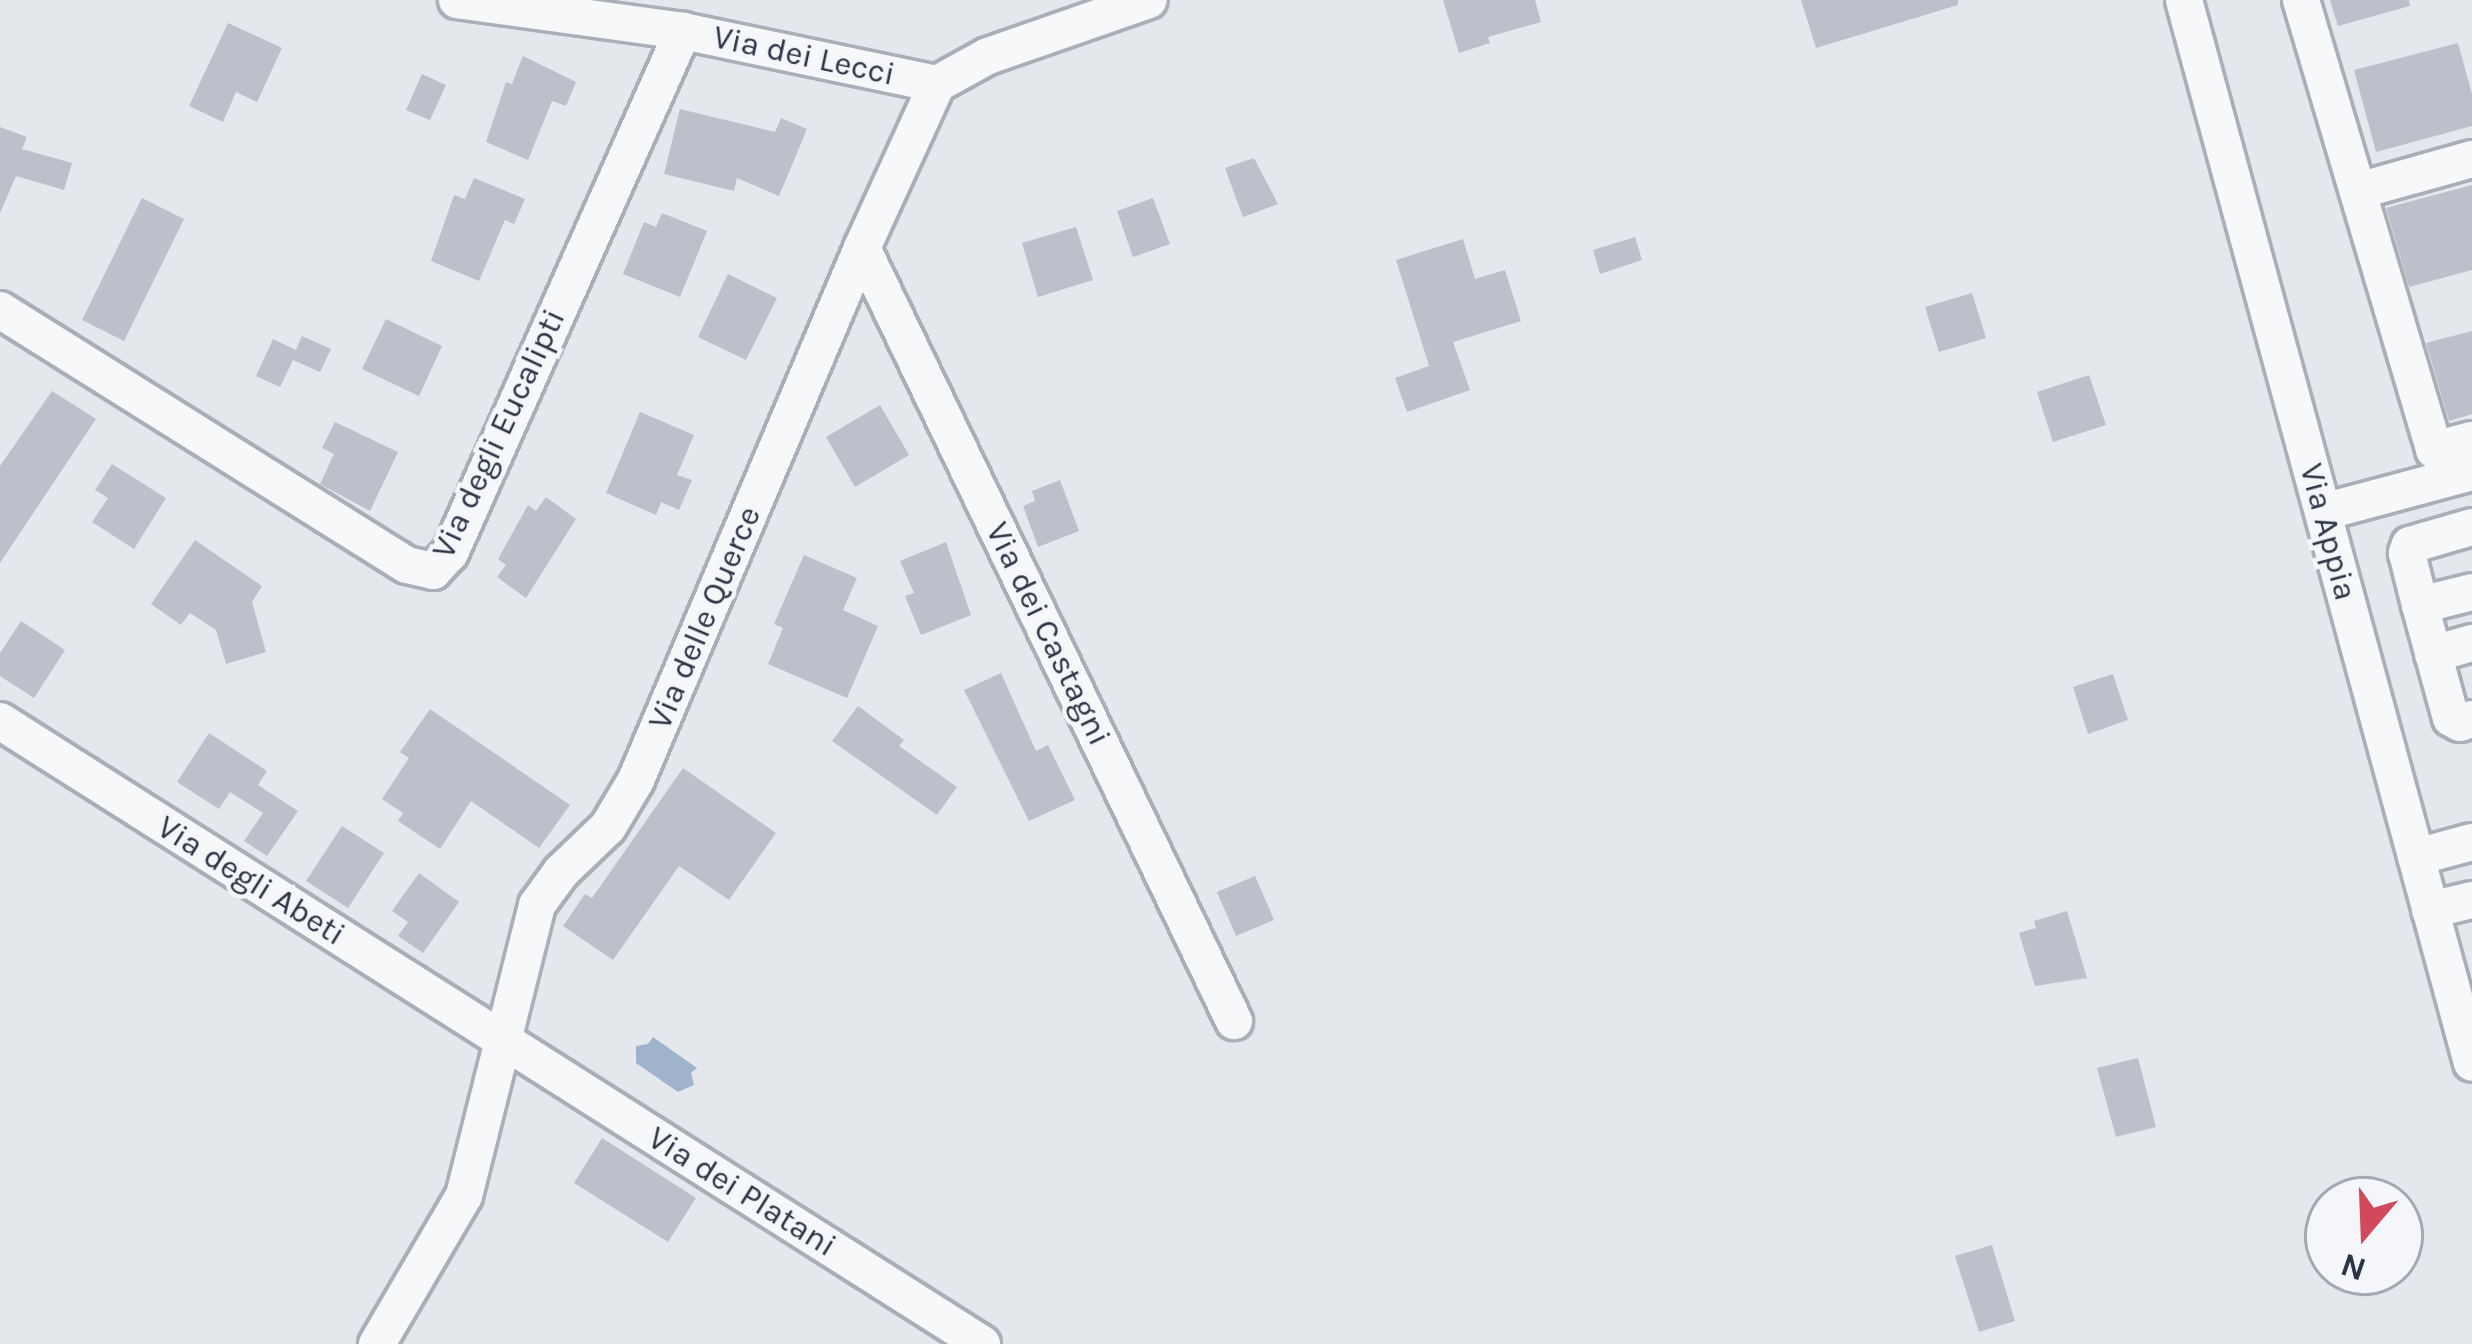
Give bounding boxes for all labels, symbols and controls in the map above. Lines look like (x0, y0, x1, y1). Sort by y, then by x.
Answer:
street label: Via dei Lecci (709, 17, 899, 95)
street label: Via degli Eucalipti (424, 303, 574, 565)
street label: Via Appia (2291, 459, 2365, 605)
street label: Via delle Querce (640, 500, 770, 736)
street label: Via dei Castagni (977, 516, 1119, 752)
street label: Via degli Abeti (150, 807, 352, 955)
street label: Via dei Platani (641, 1118, 843, 1266)
north arrow (2304, 1176, 2424, 1296)
text: N (2336, 1245, 2371, 1289)

